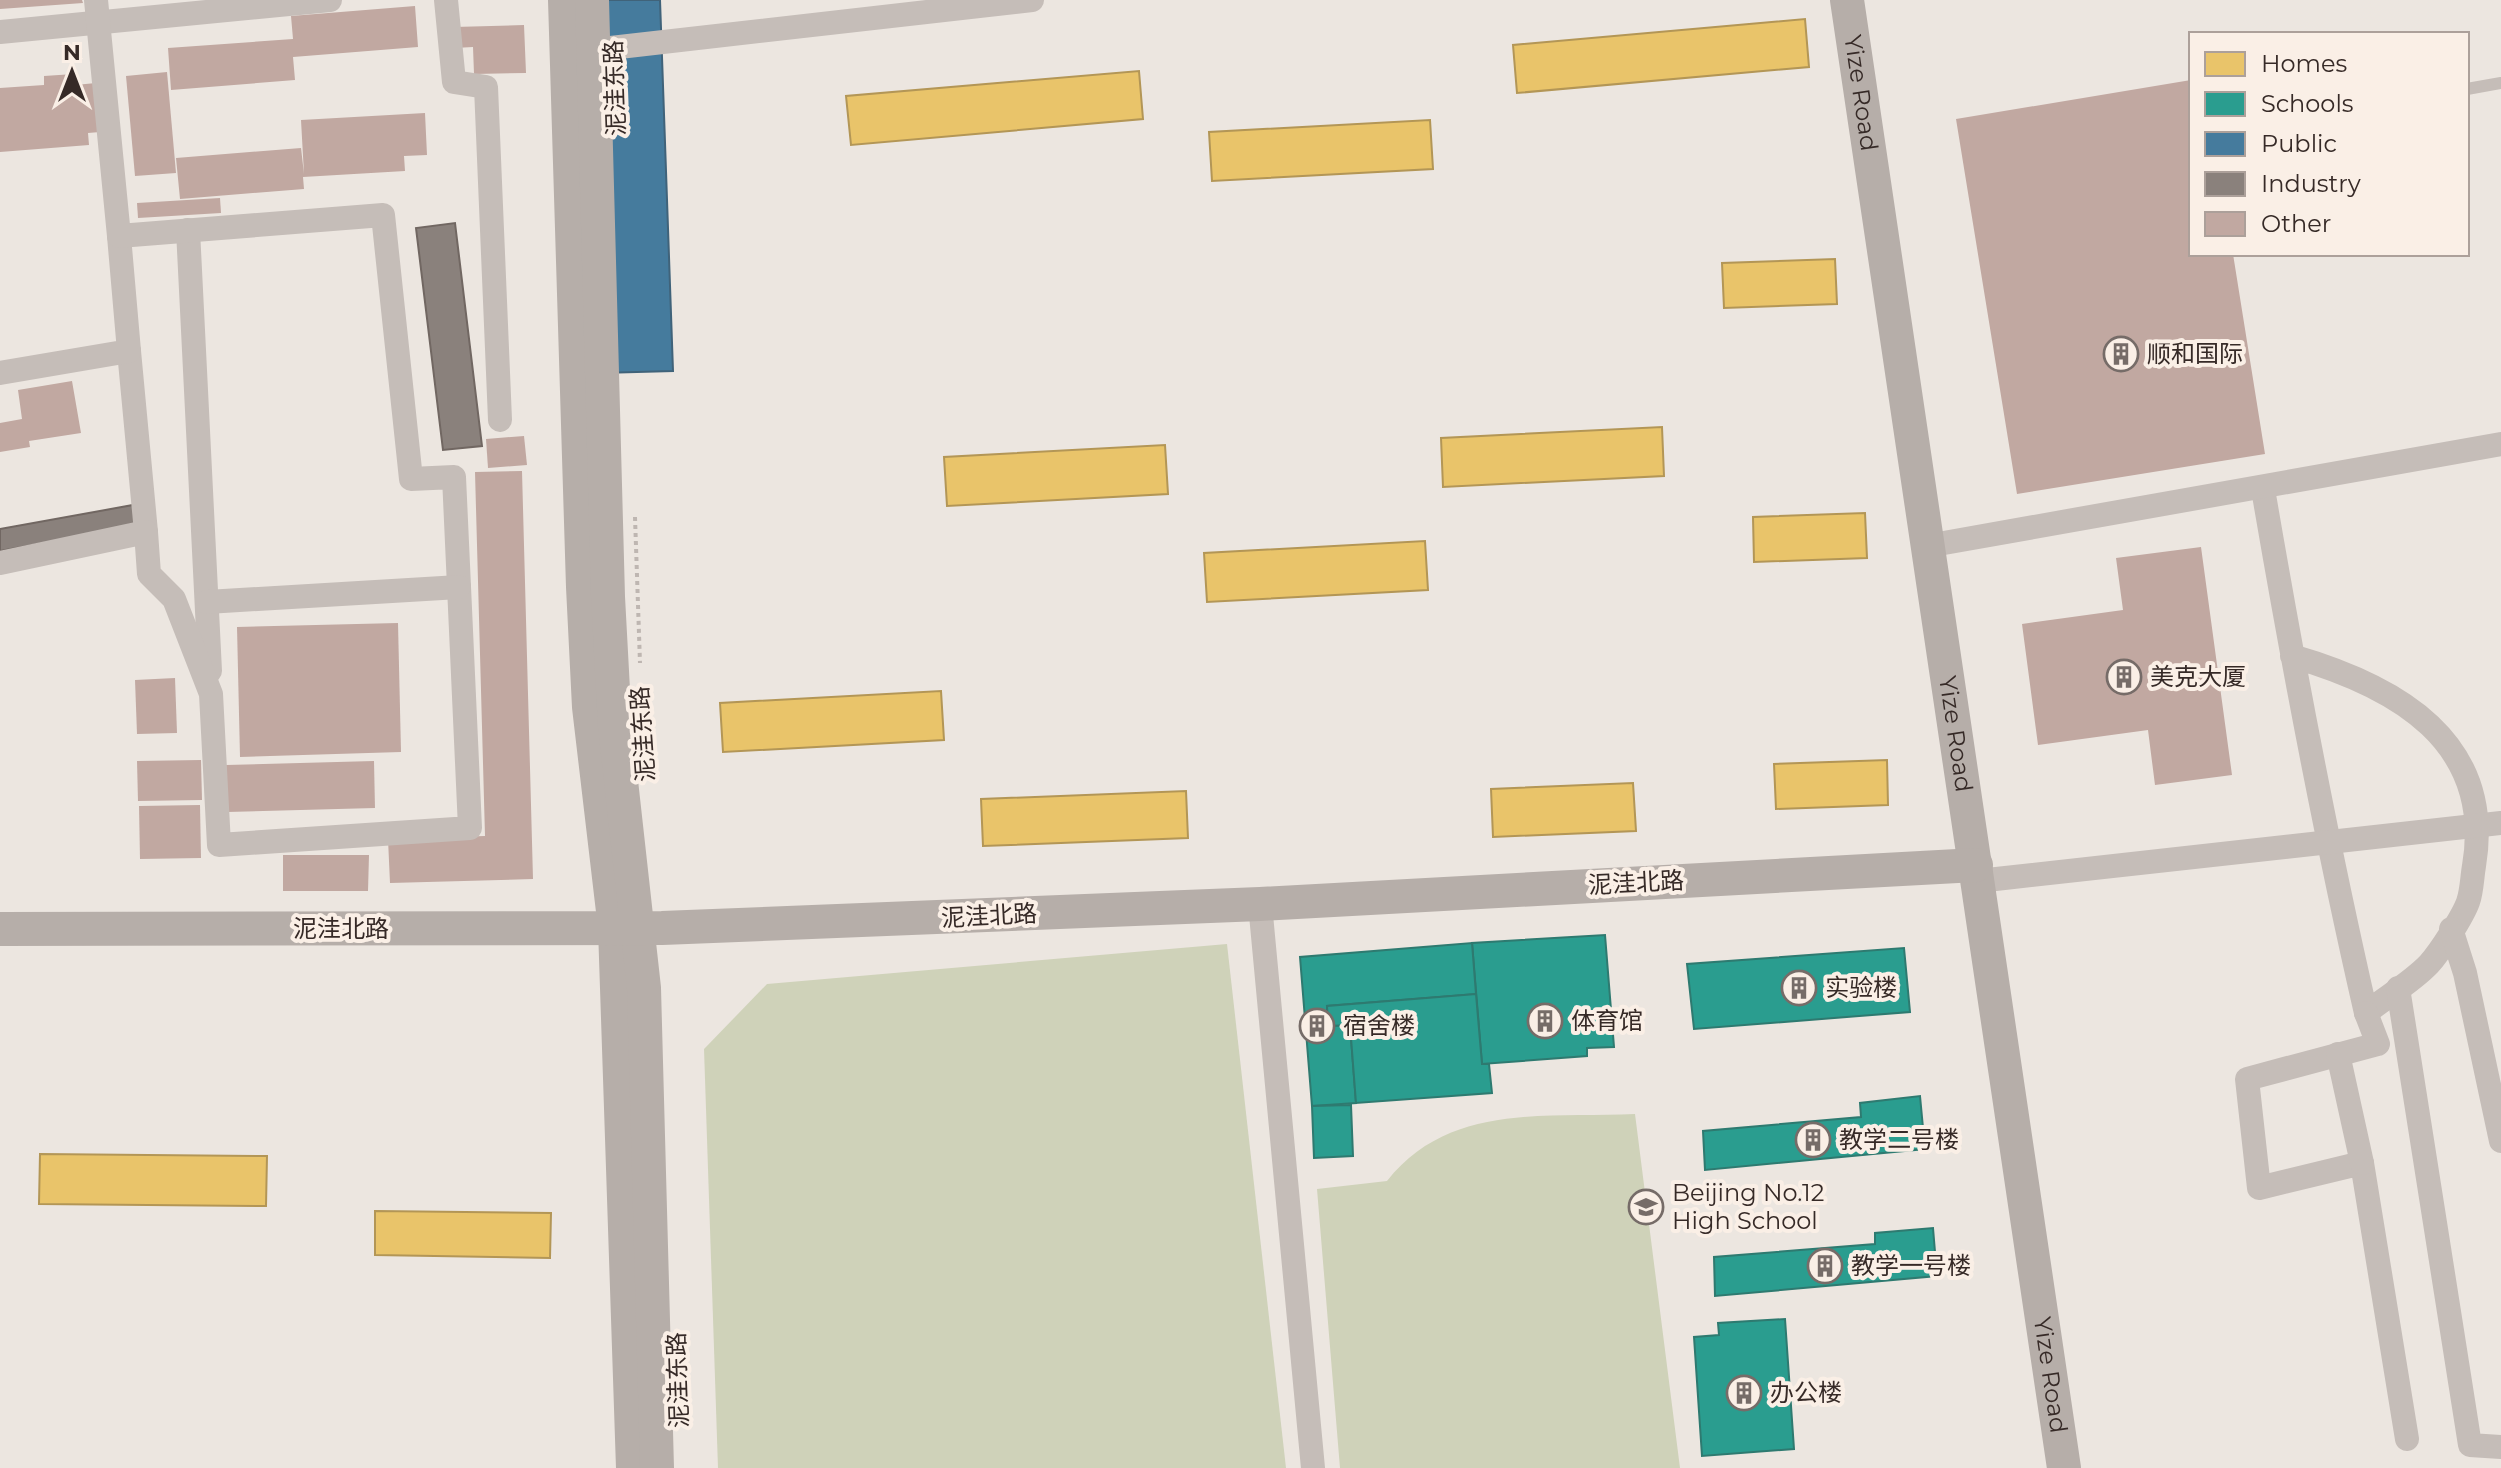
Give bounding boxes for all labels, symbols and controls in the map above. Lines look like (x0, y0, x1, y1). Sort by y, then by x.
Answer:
north arrow (32, 32, 112, 112)
legend (2189, 32, 2469, 256)
street label: Yize Road (1838, 33, 1884, 153)
text: N (63, 39, 81, 66)
street label: 泥洼东路 (598, 40, 631, 136)
text: Homes (2261, 49, 2347, 78)
text: Schools (2261, 89, 2354, 118)
text: Public (2261, 129, 2337, 158)
text: Industry (2261, 169, 2361, 198)
text: Other (2261, 209, 2331, 238)
building icon: 顺和国际 (2102, 335, 2140, 373)
place label: 顺和国际 (2147, 339, 2243, 368)
building icon: 美克大厦 (2105, 658, 2143, 696)
place label: 美克大厦 (2150, 662, 2246, 691)
street label: Yize Road (1933, 674, 1979, 794)
street label: 泥洼东路 (625, 685, 660, 783)
street label: 泥洼北路 (1587, 866, 1685, 899)
street label: 泥洼北路 (940, 899, 1038, 932)
street label: 泥洼北路 (293, 914, 389, 943)
building icon: 实验楼 (1780, 969, 1818, 1007)
place label: 实验楼 (1825, 973, 1897, 1002)
building icon: 体育馆 (1526, 1002, 1564, 1040)
place label: 体育馆 (1571, 1006, 1643, 1035)
building icon: 宿舍楼 (1298, 1007, 1336, 1045)
place label: 宿舍楼 (1343, 1011, 1415, 1040)
building icon: 教学二号楼 (1794, 1121, 1832, 1159)
place label: 教学二号楼 (1839, 1125, 1959, 1154)
place label: Beijing No.12 High School (1672, 1178, 1824, 1235)
school or university icon: Beijing No.12 High School (1627, 1188, 1665, 1226)
building icon: 教学一号楼 (1806, 1247, 1844, 1285)
place label: 教学一号楼 (1851, 1251, 1971, 1280)
street label: Yize Road (2028, 1315, 2074, 1435)
street label: 泥洼东路 (661, 1332, 694, 1428)
building icon: 办公楼 (1725, 1374, 1763, 1412)
place label: 办公楼 (1770, 1378, 1842, 1407)

